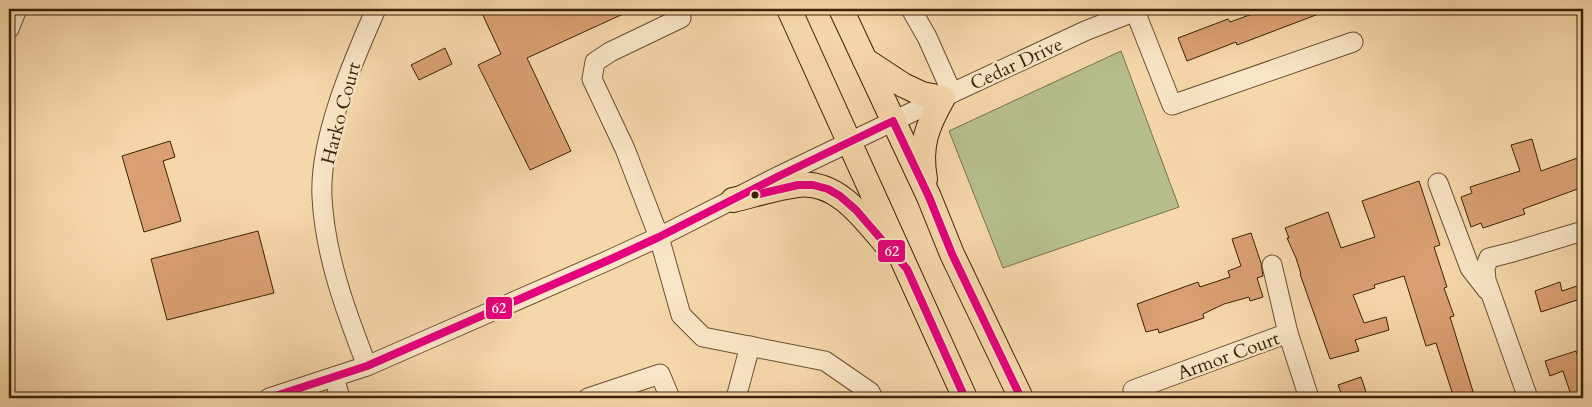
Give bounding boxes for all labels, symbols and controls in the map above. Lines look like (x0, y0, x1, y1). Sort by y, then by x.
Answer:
street label: Cedar Drive (966, 31, 1067, 97)
street label: Harko Court (315, 59, 367, 167)
unlabelled marker (750, 190, 760, 200)
line badge: 62 (877, 239, 906, 263)
text: 62 (885, 242, 899, 261)
line badge: 62 (485, 296, 513, 320)
text: 62 (492, 299, 506, 318)
street label: Armor Court (1174, 325, 1283, 386)

